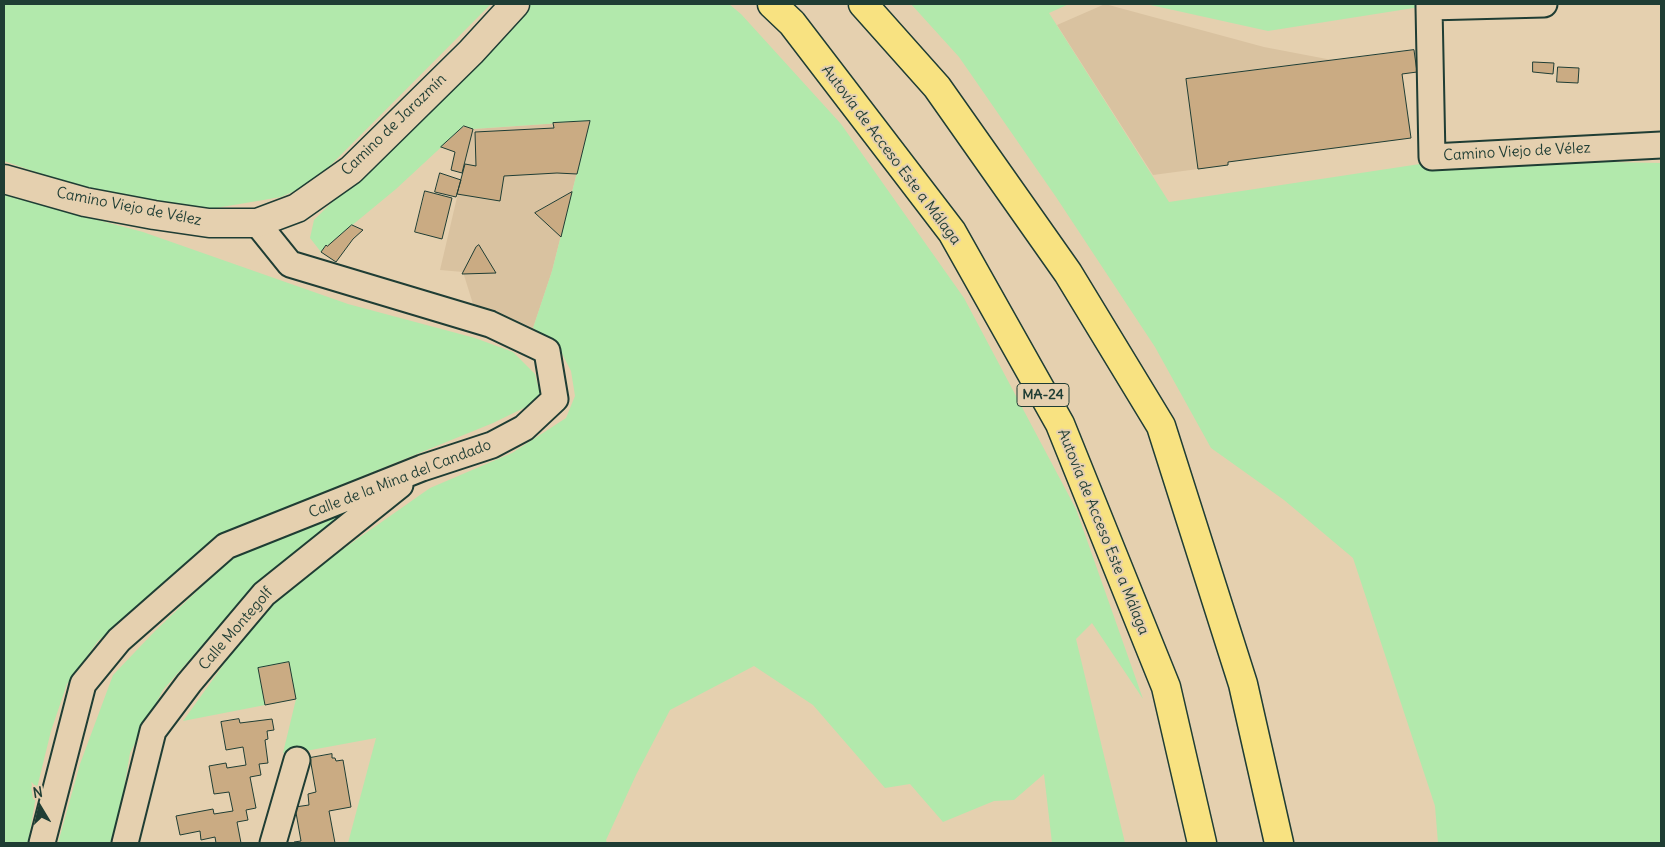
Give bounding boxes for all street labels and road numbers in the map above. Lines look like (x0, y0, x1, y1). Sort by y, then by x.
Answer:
street label: Autovía de Acceso Este a Málaga (818, 62, 964, 248)
street label: Camino de Jarazmín (338, 70, 450, 180)
street label: Camino Viejo de Vélez (1443, 139, 1591, 165)
street label: Camino Viejo de Vélez (55, 184, 203, 230)
road number: MA-24 (1017, 384, 1069, 406)
street label: Autovía de Acceso Este a Málaga (1053, 427, 1153, 637)
street label: Calle de la Mina del Candado (306, 436, 494, 522)
street label: Calle Montegolf (195, 584, 277, 674)

